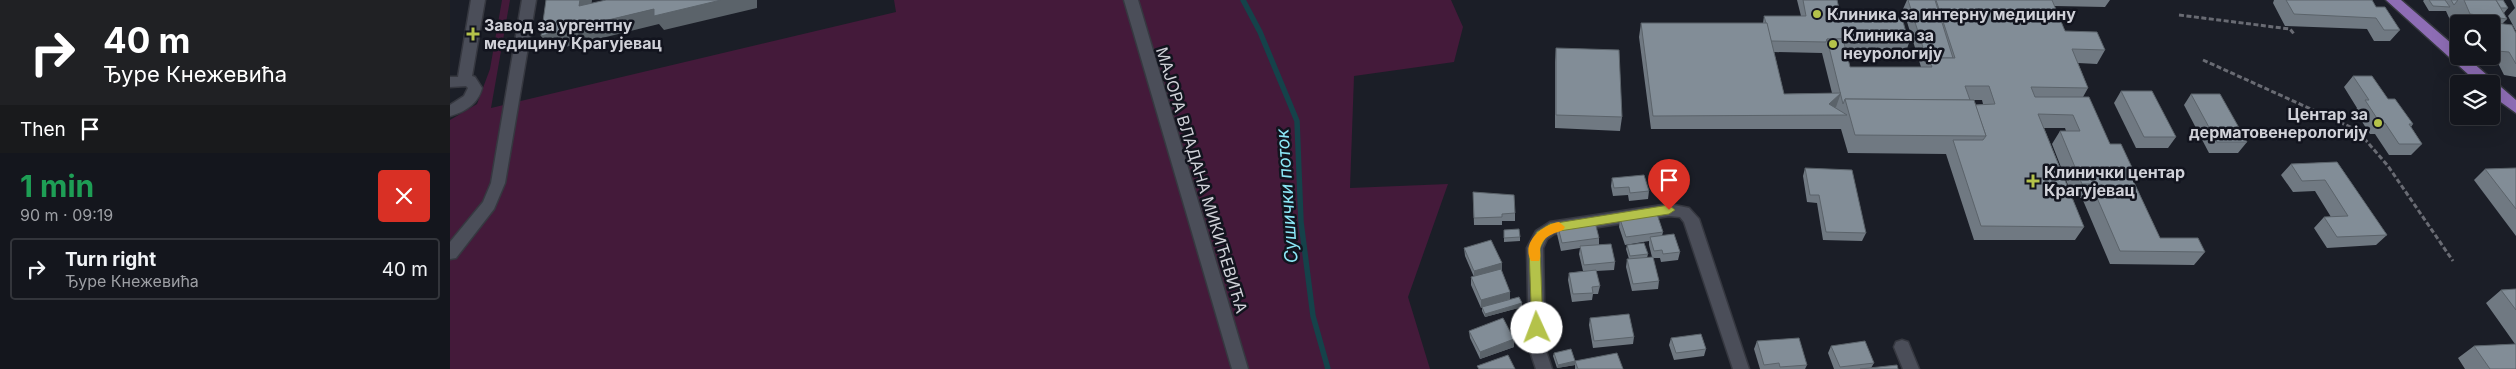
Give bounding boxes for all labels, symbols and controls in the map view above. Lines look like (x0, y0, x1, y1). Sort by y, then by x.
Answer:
place label: Клиника за интерну медицину (1827, 4, 2076, 24)
marker: Клиника за интерну медицину (1811, 8, 1823, 20)
place label: Завод за ургентну медицину Крагујевац (484, 15, 663, 53)
map controls (2450, 15, 2500, 125)
button: search (2450, 15, 2500, 65)
text: 40 m (103, 19, 191, 61)
icon: right (20, 20, 85, 85)
place label: Клиника за неурологију (1843, 25, 1943, 63)
marker: Завод за ургентну медицину Крагујевац (466, 27, 480, 41)
marker: Клиника за неурологију (1827, 38, 1839, 50)
street label: МАЈОРА ВЛАДАНА МИКИЋЕВИЋА (1152, 44, 1252, 316)
text: Ђуре Кнежевића (103, 61, 287, 87)
button: layers (2450, 75, 2500, 125)
place label: Центар за дерматовенерологију (2189, 104, 2368, 142)
icon: arrive (76, 115, 104, 143)
marker: Центар за дерматовенерологију (2372, 117, 2384, 129)
text: Then (20, 118, 66, 141)
water label: Сушички поток (1271, 127, 1302, 264)
pin (1648, 159, 1690, 210)
place label: Клинички центар Крагујевац (2044, 162, 2185, 200)
icon: arrive (1655, 166, 1683, 194)
text: 1 min (20, 168, 94, 204)
button: close (378, 170, 430, 222)
marker: Клинички центар Крагујевац (2026, 174, 2040, 188)
text: 90 m · 09:19 (20, 205, 113, 225)
text: Turn right (65, 248, 156, 271)
icon: right (22, 255, 50, 283)
text: 40 m (382, 258, 428, 281)
text: Ђуре Кнежевића (65, 271, 199, 291)
position arrow (1510, 301, 1562, 353)

